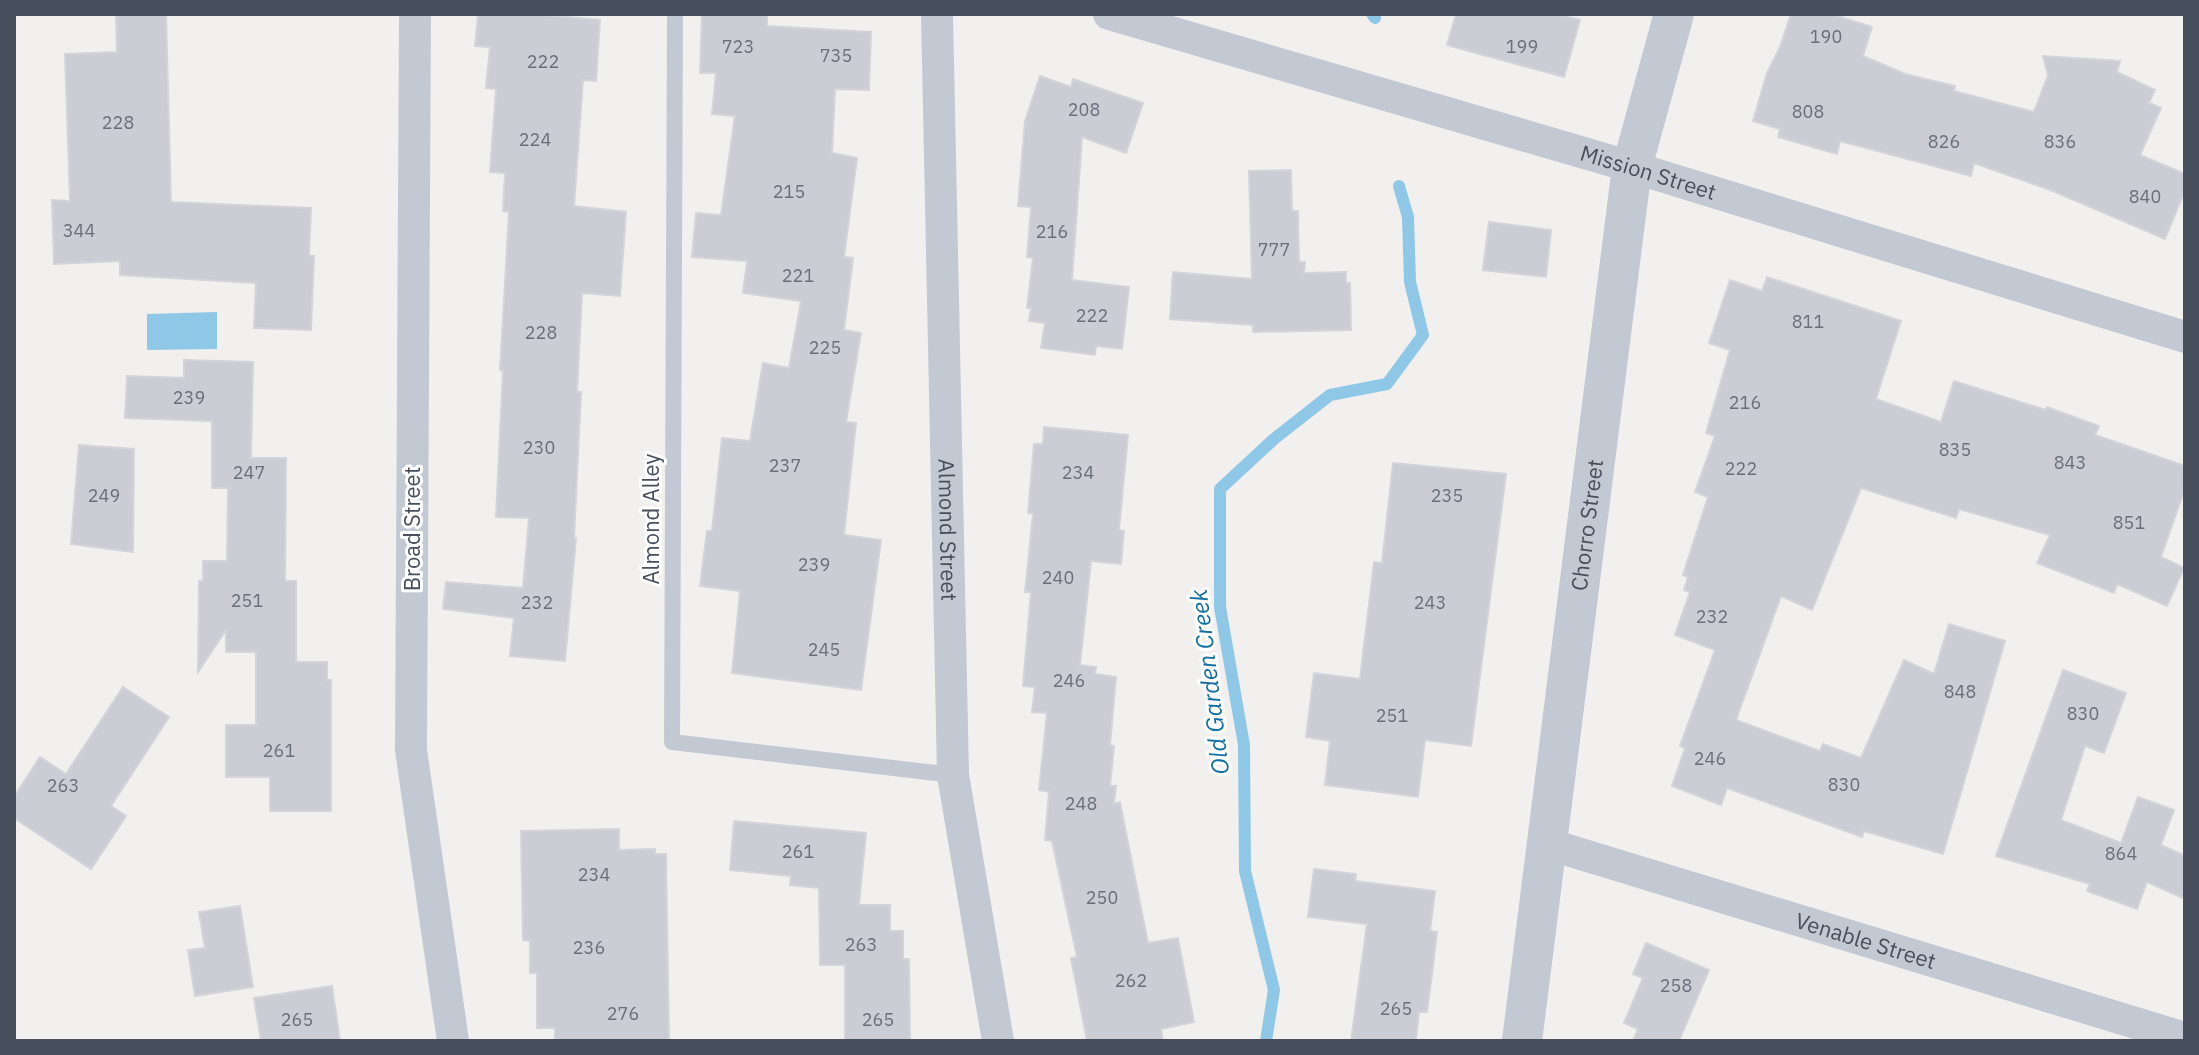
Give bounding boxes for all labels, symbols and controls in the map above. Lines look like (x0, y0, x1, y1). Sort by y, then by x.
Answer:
house number: 190 (1810, 25, 1842, 48)
house number: 723 (722, 35, 754, 58)
house number: 199 (1506, 35, 1538, 58)
house number: 735 (820, 44, 852, 67)
house number: 222 (527, 50, 559, 73)
house number: 208 (1068, 98, 1100, 121)
house number: 808 (1792, 100, 1824, 123)
house number: 228 (102, 111, 134, 134)
house number: 224 (519, 128, 551, 151)
house number: 826 (1928, 130, 1960, 153)
house number: 836 (2044, 130, 2076, 153)
street label: Mission Street (1577, 138, 1720, 206)
house number: 215 (773, 180, 805, 203)
house number: 840 (2129, 185, 2161, 208)
house number: 344 (63, 219, 95, 242)
house number: 216 (1036, 220, 1068, 243)
house number: 777 (1258, 238, 1290, 261)
house number: 221 (782, 264, 814, 287)
house number: 222 (1076, 304, 1108, 327)
house number: 811 (1792, 310, 1824, 333)
house number: 228 (525, 321, 557, 344)
house number: 225 (809, 336, 841, 359)
house number: 239 (173, 386, 205, 409)
house number: 216 (1729, 391, 1761, 414)
house number: 230 (523, 436, 555, 459)
house number: 835 (1939, 438, 1971, 461)
house number: 843 (2054, 451, 2086, 474)
street label: Almond Alley (636, 453, 665, 584)
house number: 237 (769, 454, 801, 477)
street label: Chorro Street (1564, 457, 1609, 593)
house number: 222 (1725, 457, 1757, 480)
street label: Almond Street (932, 458, 964, 601)
house number: 247 (233, 461, 265, 484)
house number: 234 (1062, 461, 1094, 484)
street label: Broad Street (397, 467, 426, 591)
house number: 249 (88, 484, 120, 507)
house number: 235 (1431, 484, 1463, 507)
house number: 851 (2113, 511, 2145, 534)
house number: 239 (798, 553, 830, 576)
house number: 240 (1042, 566, 1074, 589)
water label: Old Garden Creek (1182, 587, 1236, 776)
house number: 251 (231, 589, 263, 612)
house number: 232 (521, 591, 553, 614)
house number: 243 (1414, 591, 1446, 614)
house number: 232 (1696, 605, 1728, 628)
house number: 245 (808, 638, 840, 661)
house number: 246 (1053, 669, 1085, 692)
house number: 848 (1944, 680, 1976, 703)
house number: 830 (2067, 702, 2099, 725)
house number: 251 (1376, 704, 1408, 727)
house number: 261 (263, 739, 295, 762)
house number: 246 (1694, 747, 1726, 770)
house number: 830 (1828, 773, 1860, 796)
house number: 263 (47, 774, 79, 797)
house number: 248 (1065, 792, 1097, 815)
house number: 261 (782, 840, 814, 863)
house number: 864 (2105, 842, 2137, 865)
house number: 234 (578, 863, 610, 886)
house number: 250 (1086, 886, 1118, 909)
street label: Venable Street (1792, 905, 1940, 975)
house number: 263 (845, 933, 877, 956)
house number: 236 (573, 936, 605, 959)
house number: 262 (1115, 969, 1147, 992)
house number: 258 (1660, 974, 1692, 997)
house number: 265 (1380, 997, 1412, 1020)
house number: 276 (607, 1002, 639, 1025)
house number: 265 (281, 1008, 313, 1031)
house number: 265 (862, 1008, 894, 1031)

